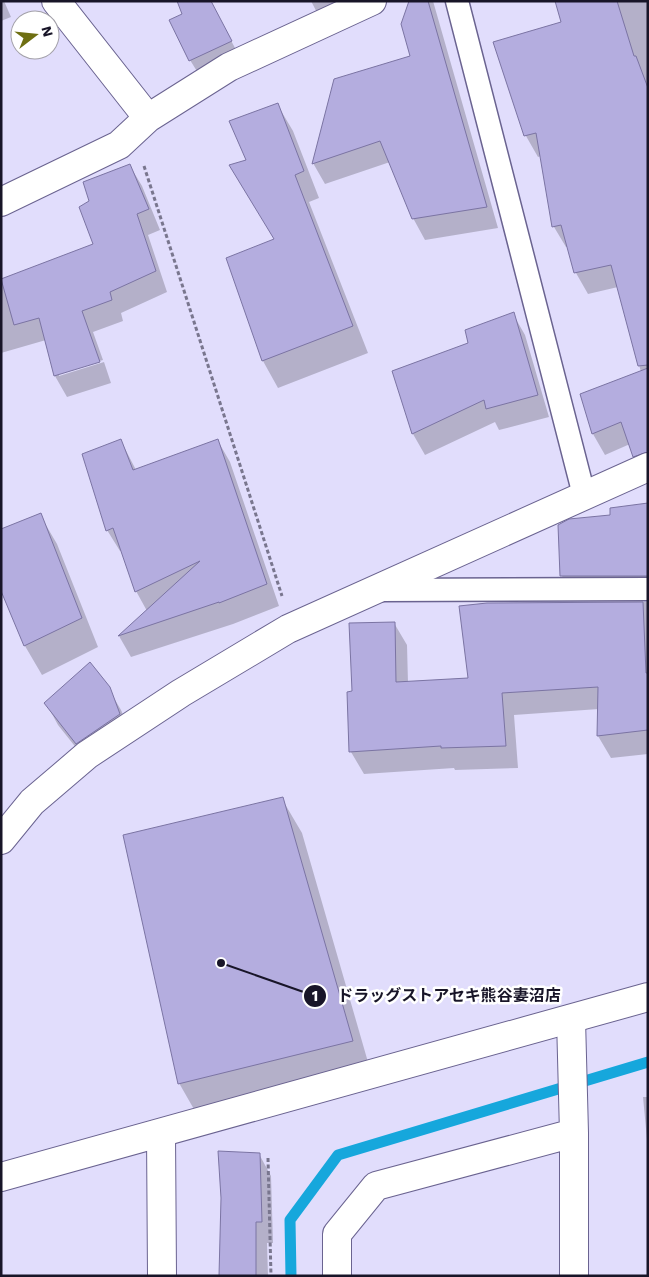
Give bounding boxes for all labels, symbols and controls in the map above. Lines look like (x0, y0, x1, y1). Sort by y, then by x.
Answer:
north arrow (10, 10, 60, 60)
text: N (38, 24, 57, 39)
callout: ドラッグストアセキ熊谷妻沼店 (302, 980, 571, 1011)
text: ドラッグストアセキ熊谷妻沼店 (337, 986, 561, 1005)
text: 1 (312, 987, 318, 1005)

